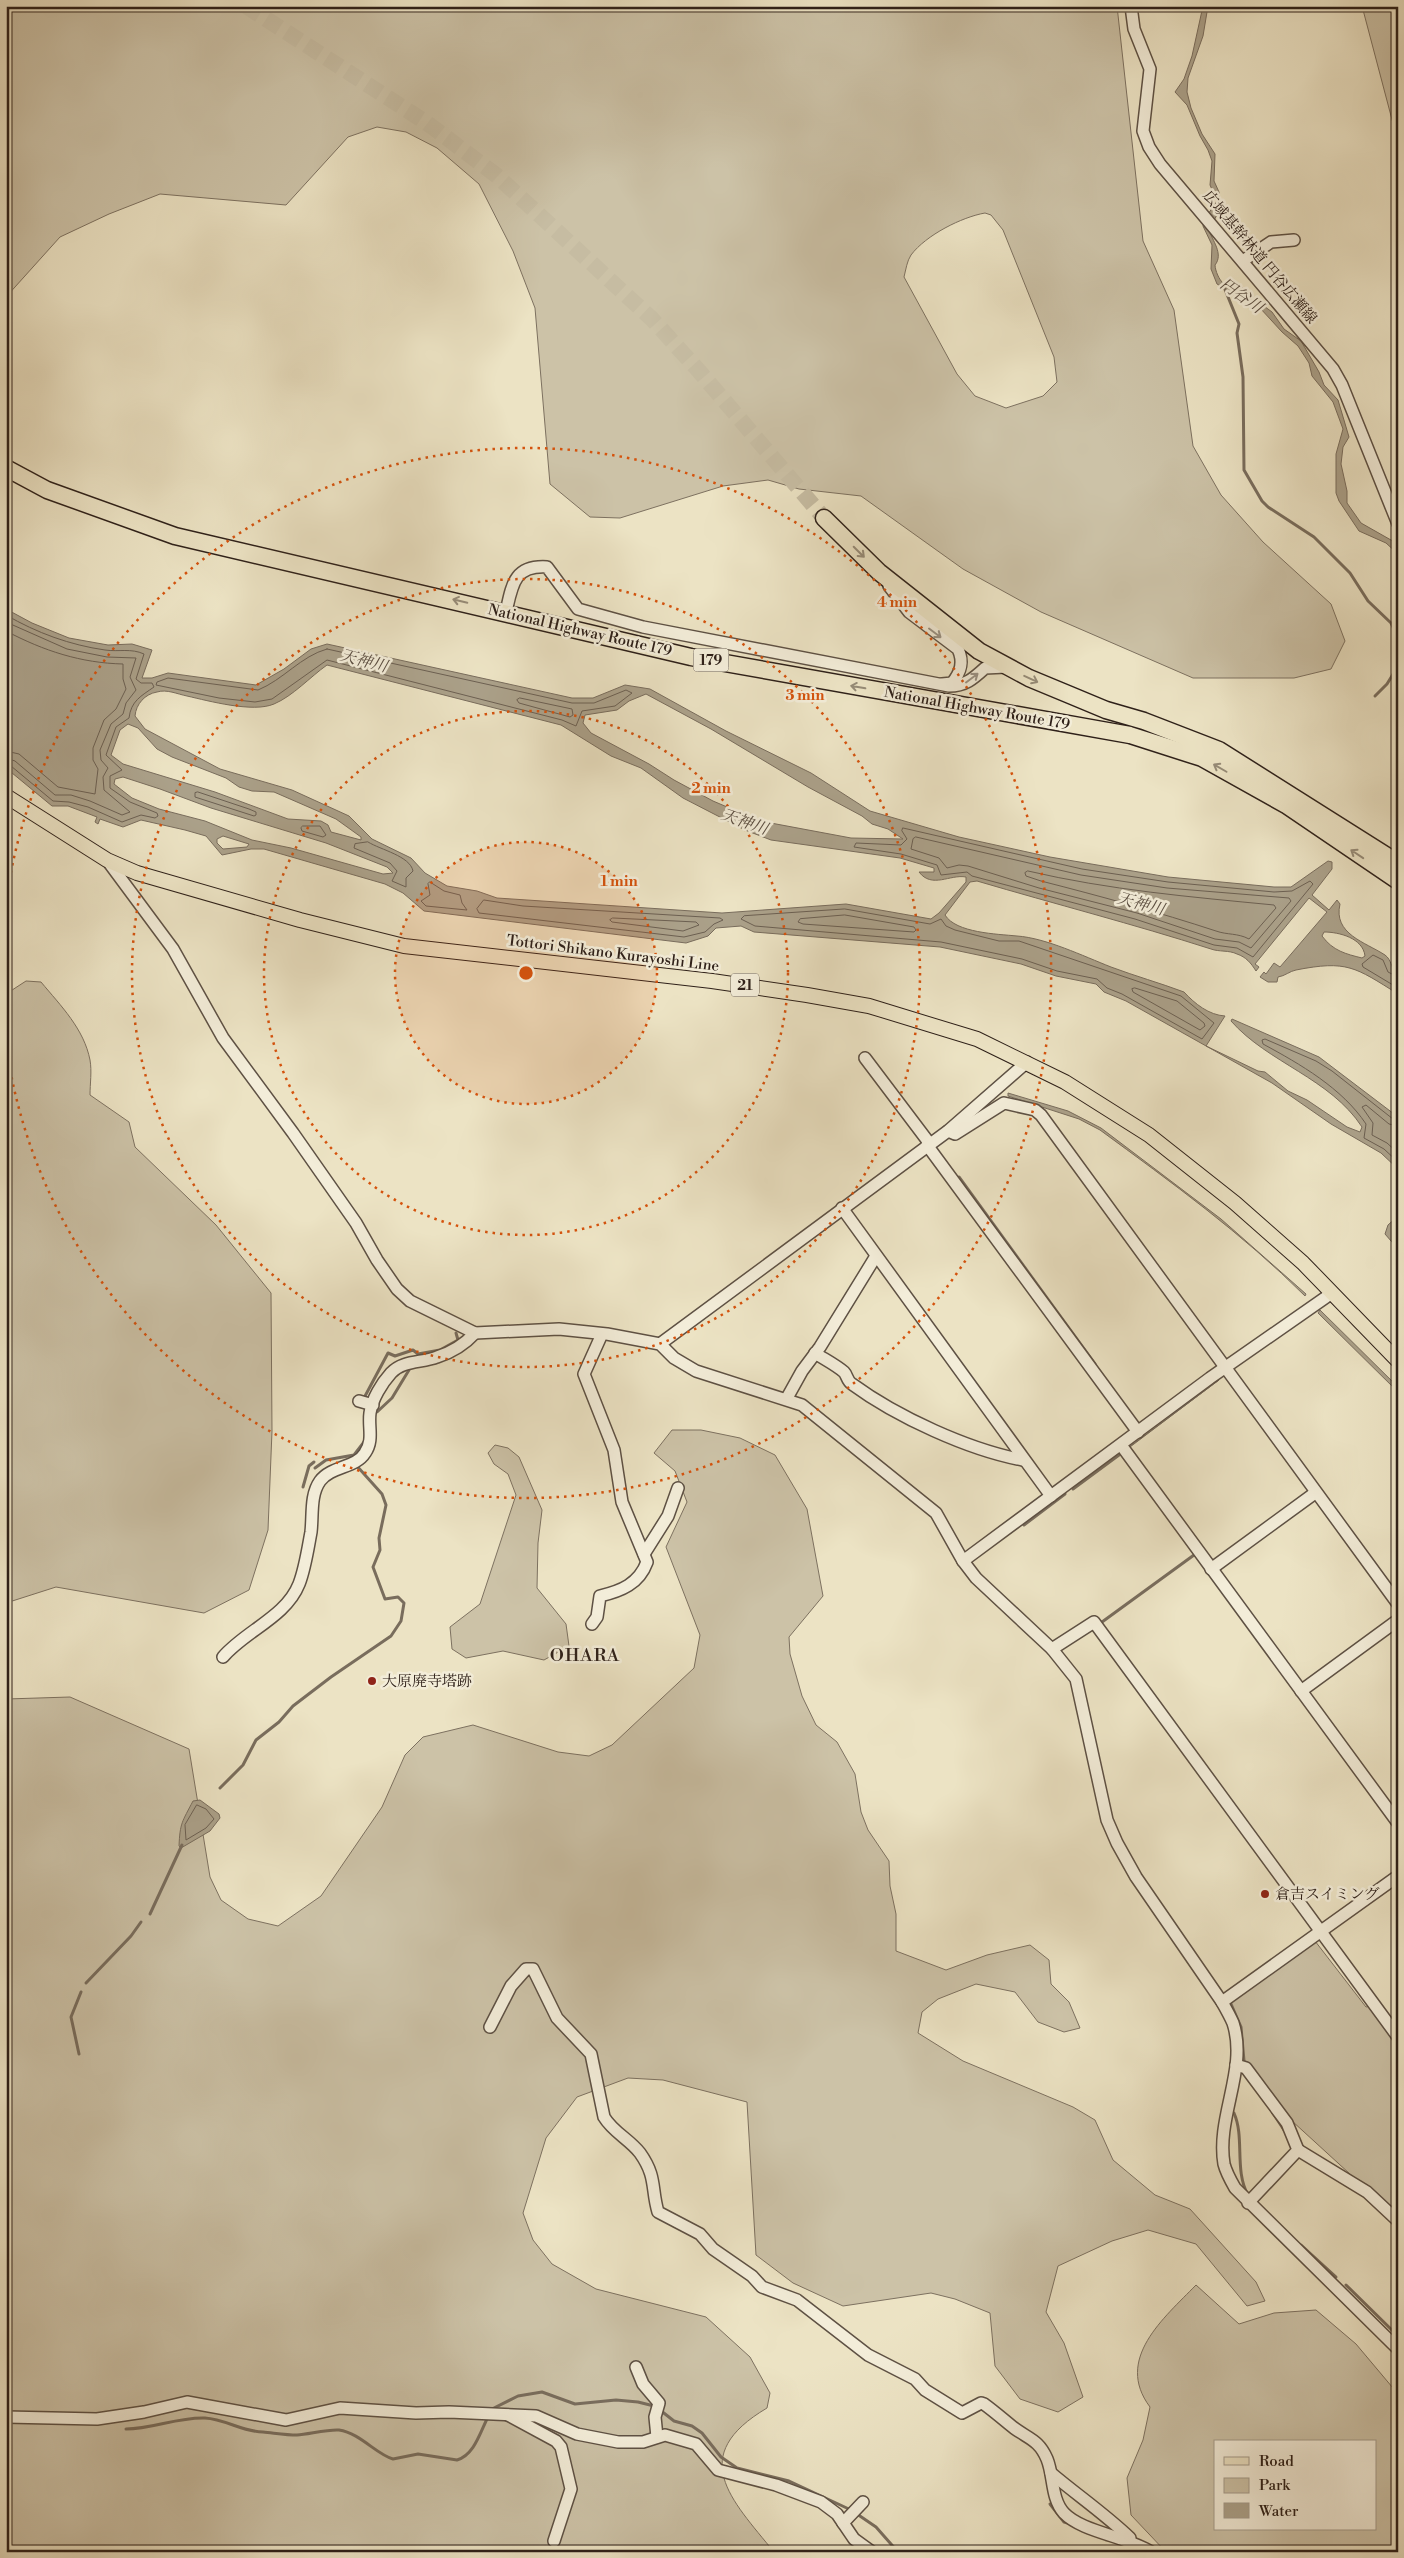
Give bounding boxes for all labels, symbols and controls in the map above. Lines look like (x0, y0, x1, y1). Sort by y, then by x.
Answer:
street label: 広域基幹林道 円谷広瀬線 (1198, 187, 1321, 328)
water label: 円谷川 (1216, 274, 1268, 319)
one-way arrow (852, 546, 864, 558)
text: 4 min (877, 593, 918, 612)
one-way arrow (452, 596, 468, 605)
street label: National Highway Route 179 (486, 600, 674, 661)
one-way arrow (928, 627, 941, 638)
water label: 天神川 (338, 645, 391, 677)
road number: 179 (694, 648, 728, 672)
one-way arrow (965, 673, 979, 683)
one-way arrow (1023, 674, 1038, 684)
one-way arrow (850, 681, 866, 691)
street label: National Highway Route 179 (883, 683, 1071, 734)
text: 3 min (785, 686, 825, 705)
one-way arrow (1213, 762, 1228, 772)
text: 2 min (691, 779, 731, 798)
water label: 天神川 (719, 805, 773, 840)
one-way arrow (1351, 849, 1365, 859)
text: 1 min (600, 872, 638, 891)
water label: 天神川 (1115, 888, 1168, 920)
street label: Tottori Shikano Kurayoshi Line (506, 931, 720, 976)
centre of rings (517, 964, 535, 982)
road number: 21 (731, 974, 759, 996)
district label: OHARA (550, 1644, 620, 1667)
place label: 大原廃寺塔跡 (382, 1672, 472, 1691)
marker: 大原廃寺塔跡 (366, 1675, 378, 1687)
place label: 倉吉スイミング (1275, 1885, 1379, 1904)
marker: 倉吉スイミング (1259, 1888, 1271, 1900)
legend (1214, 2440, 1376, 2530)
text: Road (1259, 2452, 1294, 2471)
text: Park (1259, 2476, 1291, 2495)
text: Water (1258, 2502, 1299, 2521)

